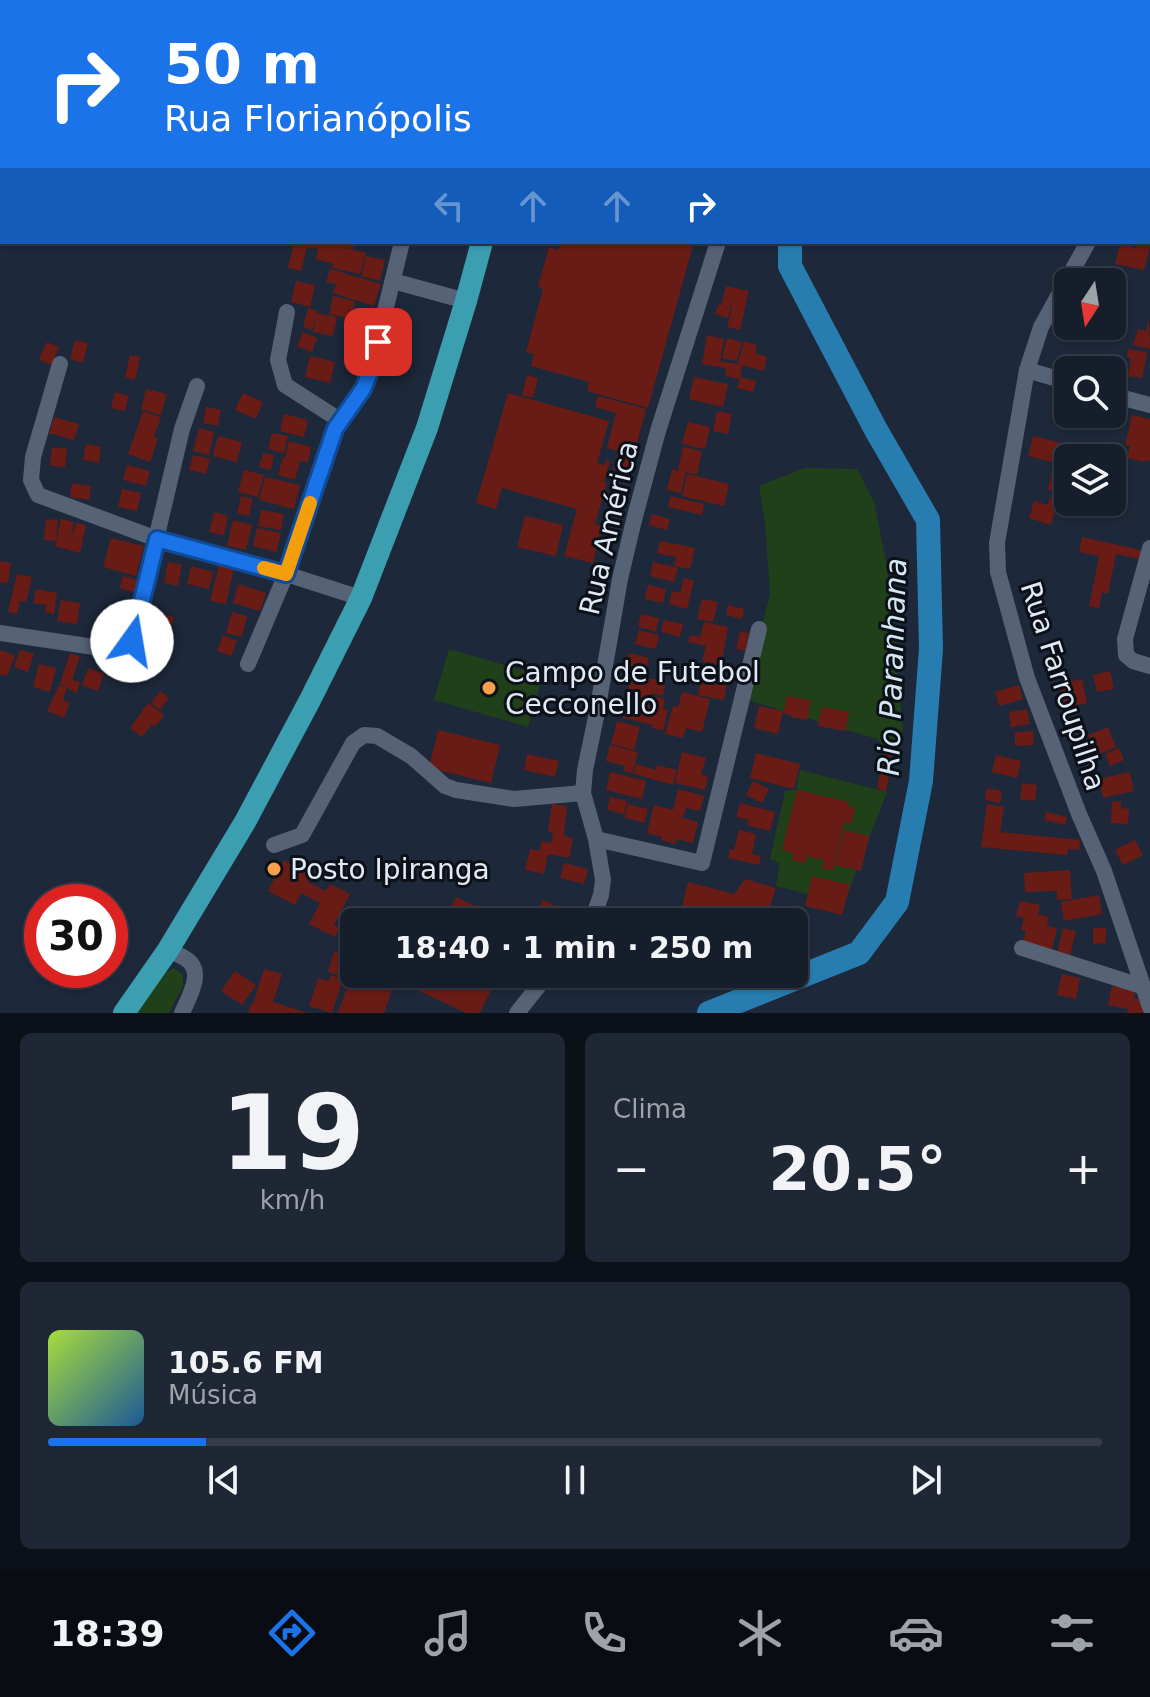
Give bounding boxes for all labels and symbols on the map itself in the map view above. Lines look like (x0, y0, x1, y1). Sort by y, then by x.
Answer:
north arrow (1054, 268, 1126, 340)
pin (344, 308, 412, 376)
street label: Rua América (573, 438, 645, 618)
water label: Rio Paranhana (871, 557, 913, 777)
street label: Rua Farroupilha (1014, 577, 1112, 795)
position arrow (90, 599, 174, 683)
place label: Campo de Futebol Cecconello (505, 656, 760, 721)
marker: Campo de Futebol Cecconello (480, 679, 498, 697)
place label: Posto Ipiranga (290, 853, 490, 886)
marker: Posto Ipiranga (265, 860, 283, 878)
speed limit sign: 30 (24, 884, 128, 988)

